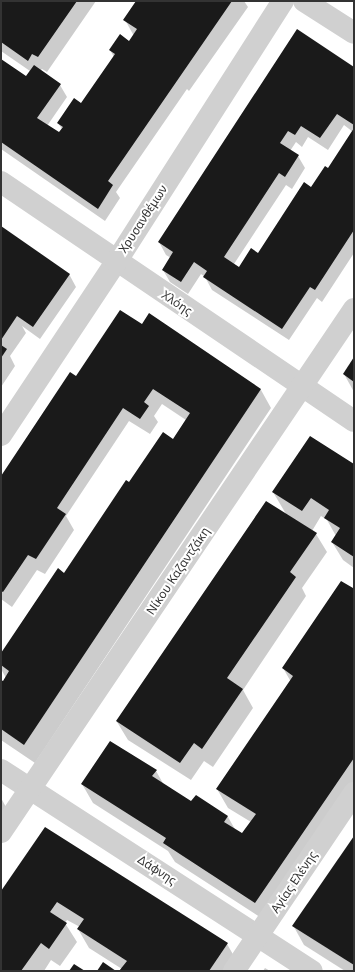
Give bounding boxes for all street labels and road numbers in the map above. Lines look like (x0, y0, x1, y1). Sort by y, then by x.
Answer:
street label: Χρυσανθέμων (116, 182, 170, 256)
street label: Χλόης (159, 288, 195, 318)
street label: Νίκου Καζαντζάκη (143, 524, 213, 618)
street label: Αγίας Ελένης (268, 848, 320, 916)
street label: Δάφνης (135, 852, 179, 888)

